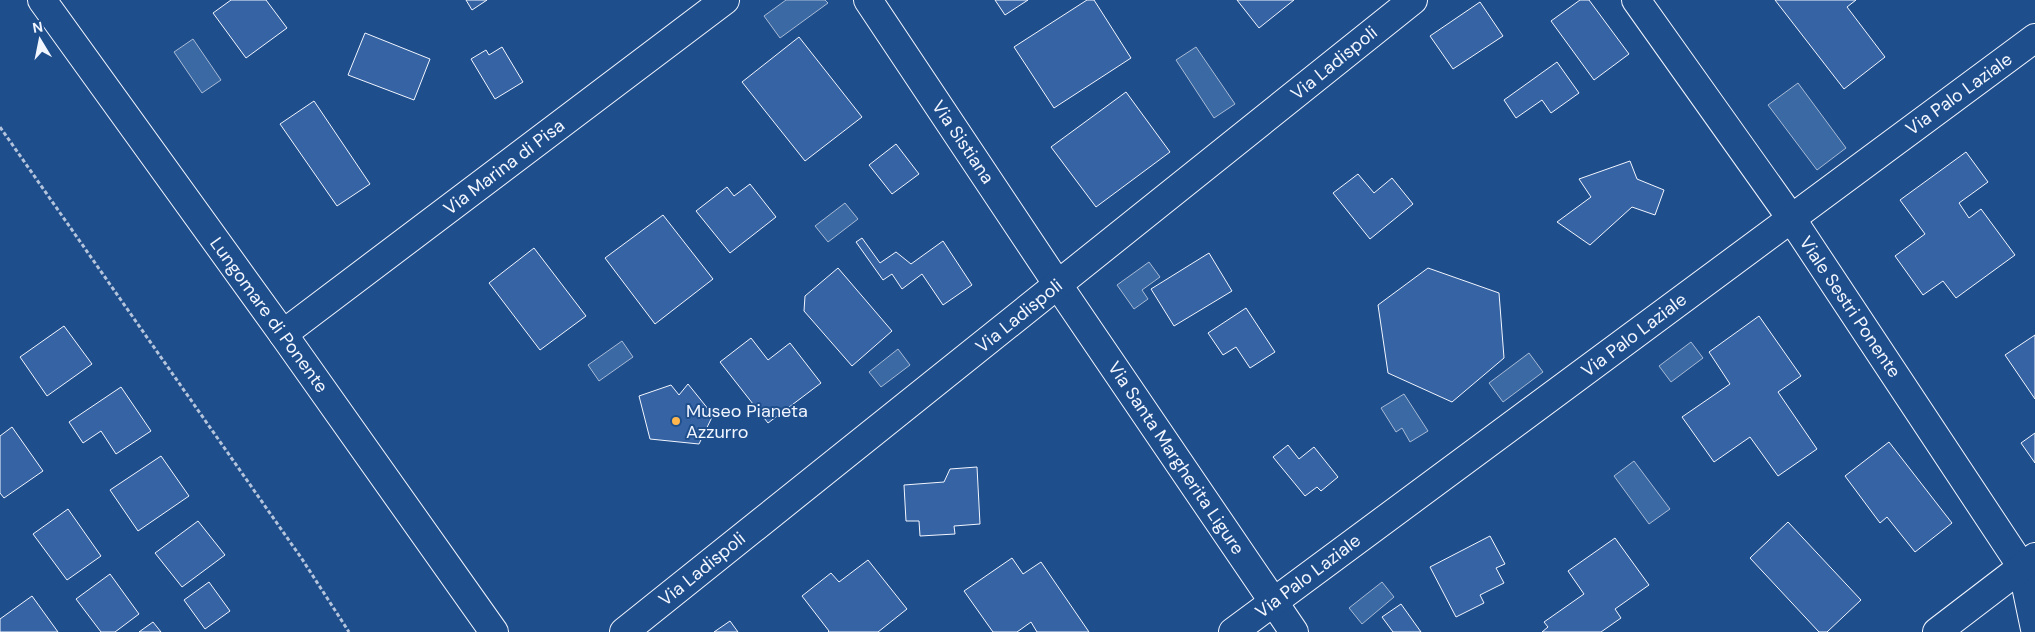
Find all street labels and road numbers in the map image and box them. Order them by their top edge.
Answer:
street label: Via Ladispoli [1286,21,1382,105]
street label: Via Palo Laziale [1901,47,2017,141]
street label: Via Sistiana [926,96,1000,188]
street label: Via Marina di Pisa [439,114,569,220]
street label: Lungomare di Ponente [204,232,334,398]
street label: Viale Sestri Ponente [1794,232,1906,382]
street label: Via Ladispoli [971,274,1067,358]
street label: Via Palo Laziale [1576,287,1692,383]
street label: Via Santa Margherita Ligure [1102,357,1250,559]
street label: Via Ladispoli [654,527,750,611]
street label: Via Palo Laziale [1250,528,1366,624]

